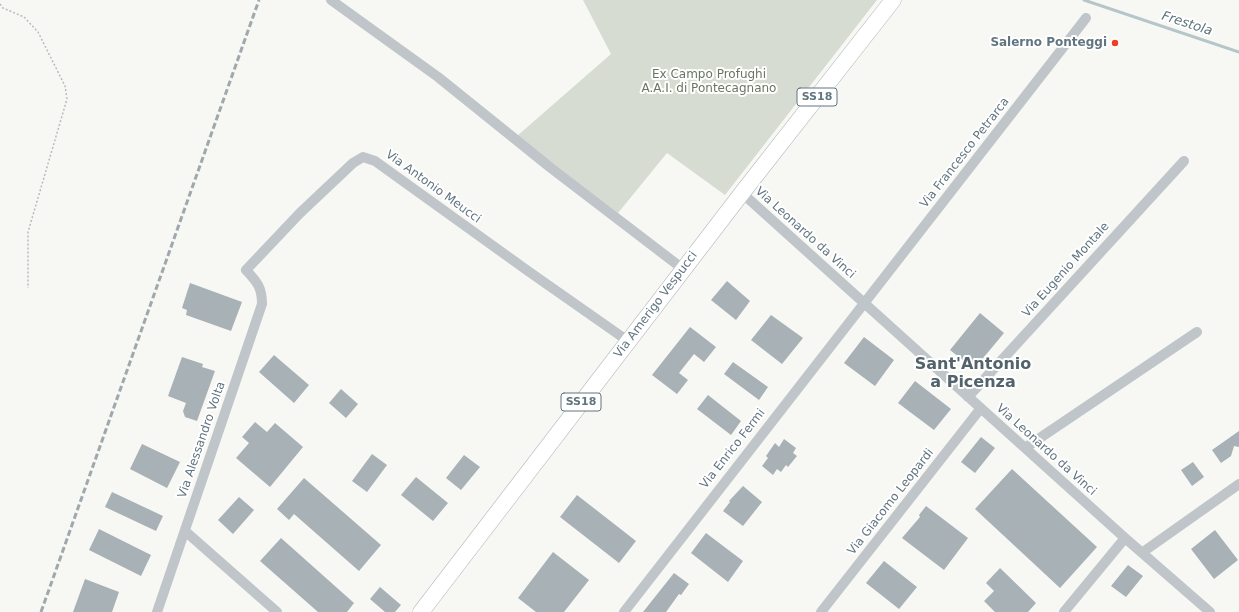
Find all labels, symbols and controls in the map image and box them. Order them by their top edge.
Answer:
water label: Frestola [1160,9,1214,39]
place label: Salerno Ponteggi [990,36,1107,50]
marker: Salerno Ponteggi [1110,38,1120,48]
park label: Ex Campo Profughi A.A.I. di Pontecagnano [642,68,776,96]
road number: SS18 [797,88,837,106]
street label: Via Francesco Petrarca [917,95,1013,211]
street label: Via Antonio Meucci [383,148,483,226]
street label: Via Leonardo da Vinci [752,184,858,282]
street label: Via Eugenio Montale [1020,220,1112,320]
street label: Via Amerigo Vespucci [611,249,701,361]
district label: Sant'Antonio a Picenza [915,355,1031,393]
street label: Via Alessandro Volta [175,380,229,500]
road number: SS18 [561,393,601,411]
street label: Via Leonardo da Vinci [993,401,1099,499]
street label: Via Enrico Fermi [697,406,769,492]
street label: Via Giacomo Leopardi [845,446,937,558]

